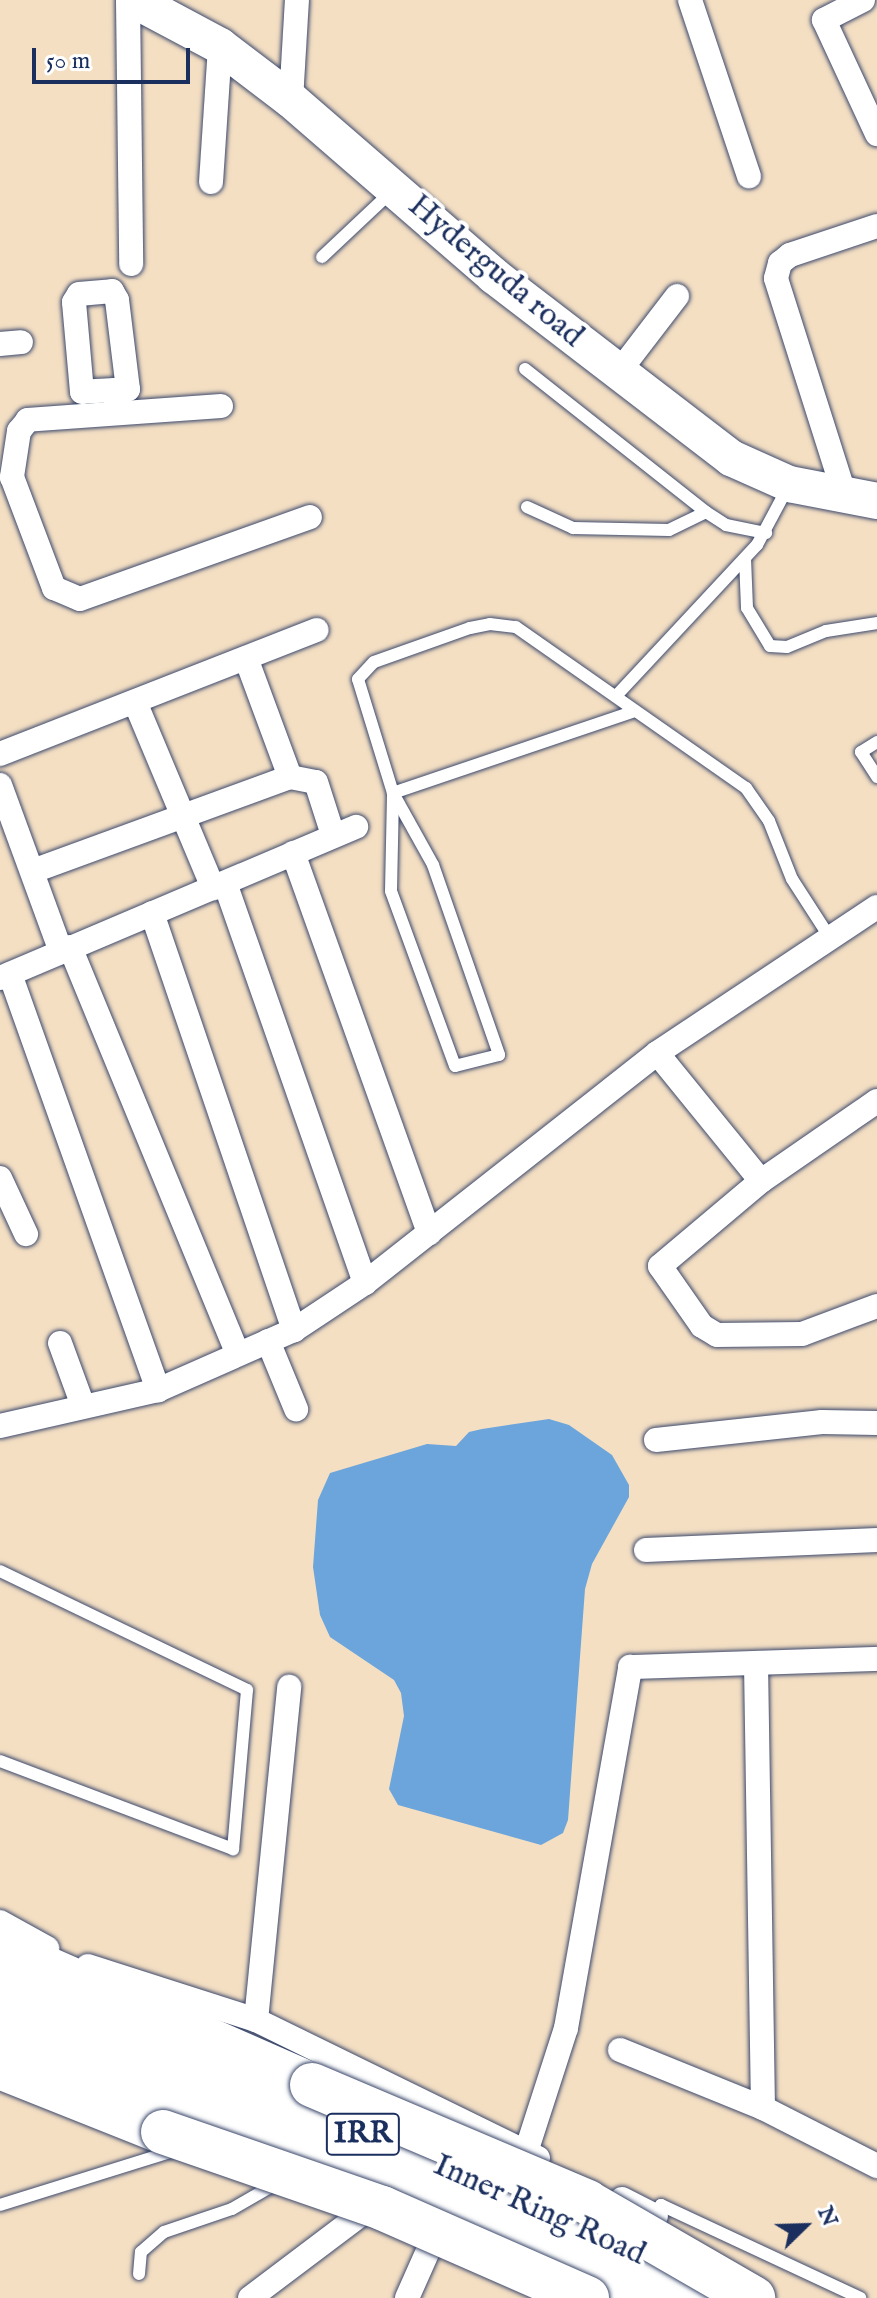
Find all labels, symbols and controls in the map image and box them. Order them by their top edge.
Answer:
scale bar [36,32,194,82]
text: 50 m [46,46,90,77]
street label: Hyderguda road [399,187,591,357]
road number: IRR [325,2108,401,2160]
street label: Inner Ring Road [427,2147,651,2275]
north arrow [765,2186,845,2266]
text: N [810,2202,844,2231]

